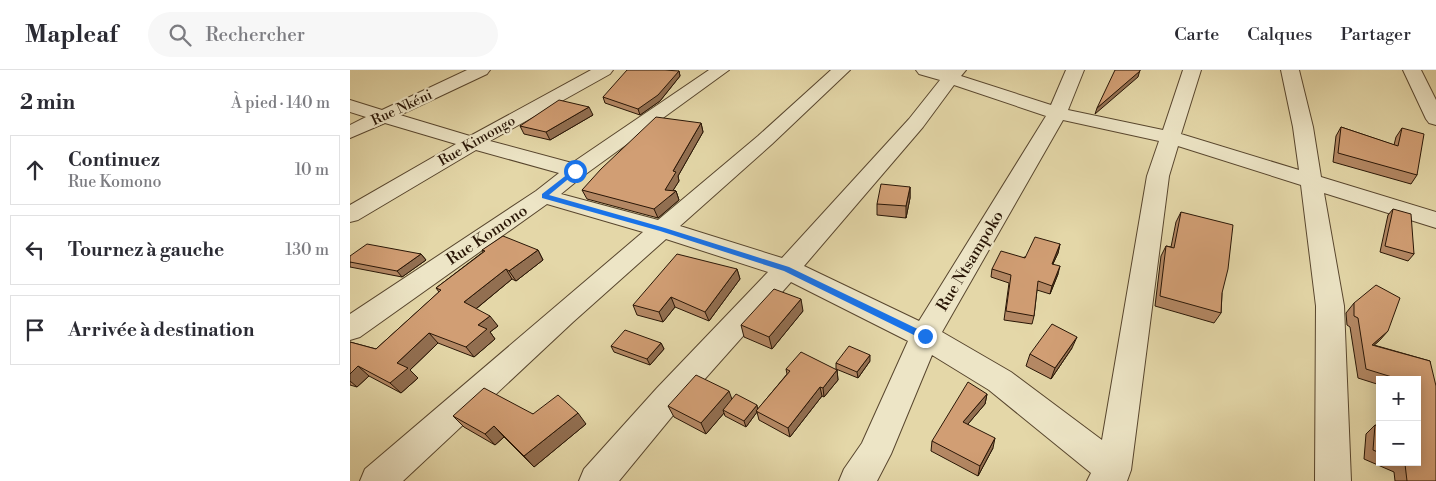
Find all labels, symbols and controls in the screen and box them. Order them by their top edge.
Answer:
search box [148,12,498,57]
text: Mapleaf [25,20,118,50]
icon: search [166,21,194,49]
text: Rechercher [206,23,305,47]
text: Carte [1174,23,1219,46]
text: Calques [1247,23,1312,46]
text: Partager [1340,23,1411,46]
street label: Rue Nkéni [369,86,436,130]
text: 2 min [20,90,75,116]
text: À pied · 140 m [231,93,330,113]
street label: Rue Kimongo [435,112,519,170]
text: Continuez [68,148,160,172]
icon: ahead [21,156,49,184]
text: 10 m [295,160,329,180]
route start [564,160,587,183]
text: Rue Komono [68,172,162,192]
street label: Rue Komono [443,201,531,269]
street label: Rue Ntsampoko [932,207,1008,315]
icon: left [21,236,49,264]
text: Tournez à gauche [68,238,224,262]
text: 130 m [285,240,329,260]
icon: arrive [21,316,49,344]
text: Arrivée à destination [68,318,254,342]
route end [914,325,937,348]
map controls [1376,376,1421,466]
button: + [1376,376,1421,421]
button: − [1376,421,1421,466]

